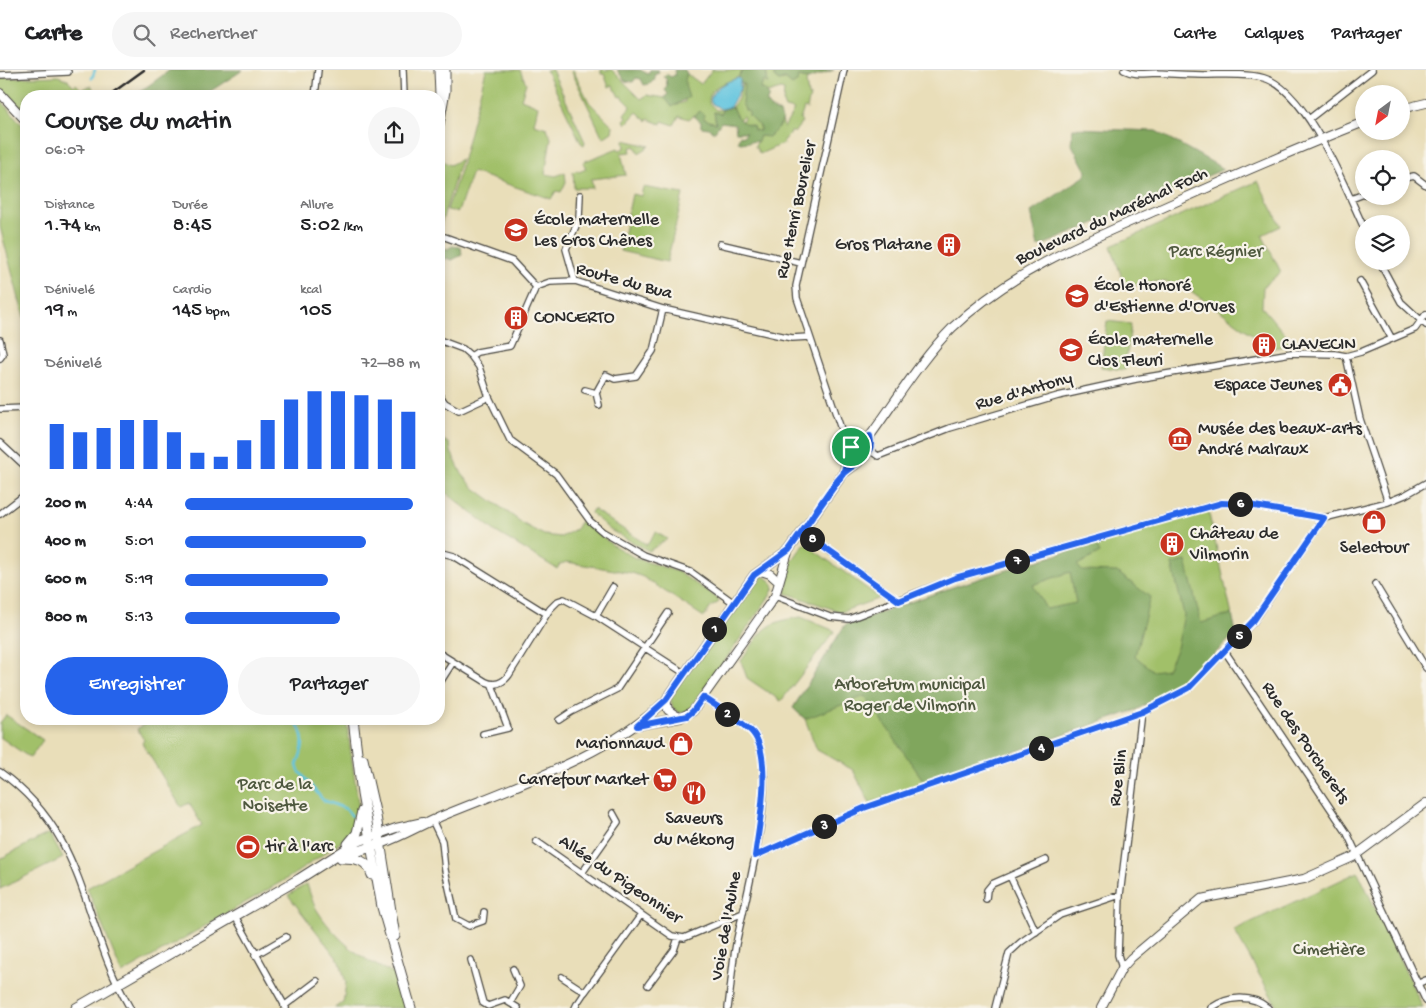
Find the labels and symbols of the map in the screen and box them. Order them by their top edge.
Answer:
north arrow [1355,85,1410,140]
street label: Rue Henri Bourelier [772,138,822,281]
street label: Boulevard du Maréchal Foch [1012,163,1211,271]
place label: École maternelle Les Gros Chênes [534,210,660,252]
school or university icon: École maternelle Les Gros Chênes [503,217,529,243]
building icon: Gros Platane [936,232,962,258]
place label: Gros Platane [835,235,933,256]
park label: Parc Régnier [1168,242,1264,263]
street label: Route du Bua [573,259,676,305]
place label: École Honoré d'Estienne d'Orves [1094,276,1236,318]
school or university icon: École Honoré d'Estienne d'Orves [1064,283,1090,309]
building icon: CONCERTO [503,305,529,331]
place label: CONCERTO [534,308,615,329]
place label: École maternelle Clos Fleuri [1088,330,1214,372]
building icon: CLAVECIN [1251,332,1277,358]
place label: CLAVECIN [1282,335,1356,356]
school or university icon: École maternelle Clos Fleuri [1058,337,1084,363]
street label: Rue d'Antony [973,368,1075,416]
public building icon: Espace Jeunes [1327,372,1353,398]
place label: Espace Jeunes [1214,375,1323,396]
place label: Musée des beaux-arts André Malraux [1198,419,1363,461]
pin [830,426,872,468]
museum icon: Musée des beaux-arts André Malraux [1167,426,1193,452]
pin: 6 [1228,492,1252,516]
shop icon: Selectour [1361,509,1387,535]
place label: Château de Vilmorin [1189,524,1279,566]
pin: 8 [800,526,824,552]
building icon: Château de Vilmorin [1159,531,1185,557]
place label: Selectour [1340,538,1410,559]
pin: 7 [1004,548,1030,574]
pin: 1 [702,616,726,642]
pin: 5 [1226,624,1252,648]
park label: Arboretum municipal Roger de Vilmorin [835,675,985,717]
street label: Rue des Porcherets [1256,678,1354,809]
pin: 2 [714,702,740,726]
shop icon: Marionnaud [668,731,694,757]
place label: Marionnaud [576,734,665,755]
pin: 4 [1028,736,1054,760]
street label: Rue Blin [1105,748,1133,808]
supermarket icon: Carrefour Market [652,767,678,793]
place label: Carrefour Market [519,770,650,791]
park label: Parc de la Noisette [237,775,313,817]
restaurant icon: Saveurs du Mékong [681,780,707,806]
place label: Saveurs du Mékong [653,809,735,851]
pin: 3 [812,814,836,838]
street label: Allée du Pigeonnier [554,831,687,930]
sports icon: tir à l'arc [235,834,261,860]
place label: tir à l'arc [265,837,334,858]
street label: Voie de l'Aulne [707,869,747,983]
park label: Cimetière [1293,940,1366,961]

